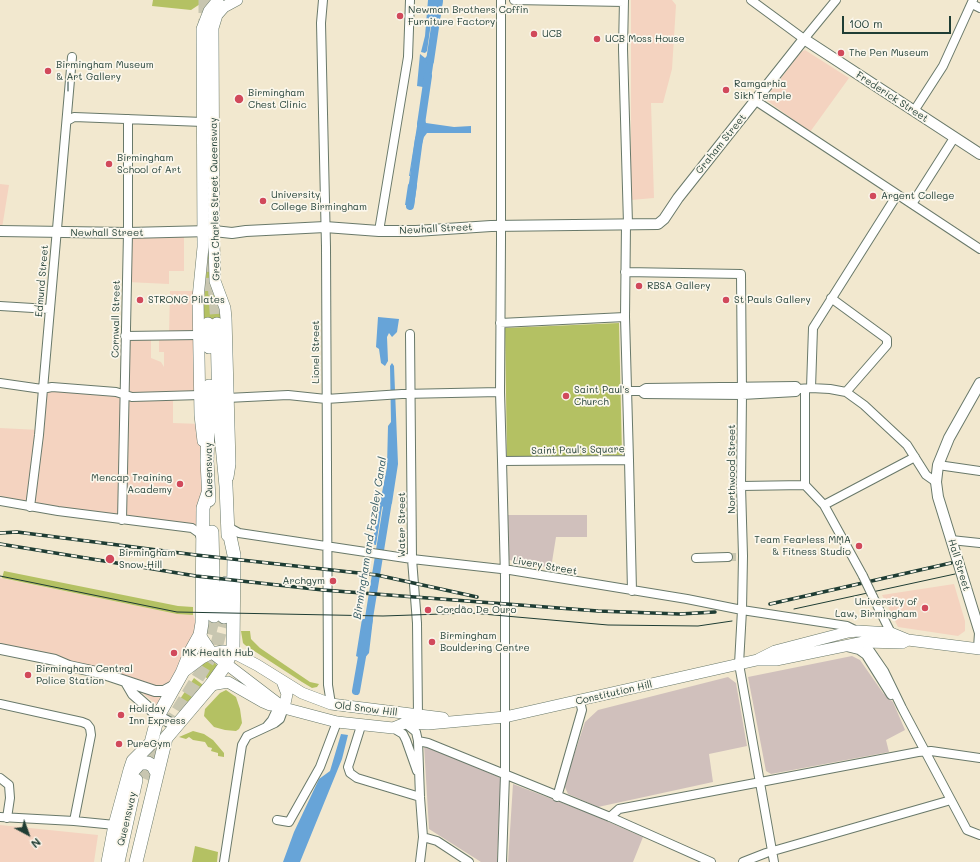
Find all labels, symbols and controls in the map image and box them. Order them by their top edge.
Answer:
place label: Newman Brothers Coffin Furniture Factory [408,4,528,28]
scale bar [844,8,953,34]
marker: Newman Brothers Coffin Furniture Factory [395,11,405,21]
text: 100 m [849,15,883,31]
place label: UCB [542,28,562,40]
marker: UCB [529,29,539,39]
place label: UCB Moss House [605,33,685,45]
marker: UCB Moss House [592,34,602,44]
place label: The Pen Museum [849,47,929,59]
marker: The Pen Museum [836,48,846,58]
place label: Birmingham Museum & Art Gallery [56,59,154,82]
marker: Birmingham Museum & Art Gallery [43,66,53,76]
street label: Frederick Street [854,69,930,125]
place label: Ramgarhia Sikh Temple [734,78,791,102]
marker: Ramgarhia Sikh Temple [721,85,731,95]
place label: Birmingham Chest Clinic [248,87,307,110]
marker: Birmingham Chest Clinic [233,93,245,105]
street label: Graham Street [693,112,749,176]
street label: Great Charles Street Queensway [208,117,222,281]
place label: Birmingham School of Art [117,152,181,176]
marker: Birmingham School of Art [104,159,114,169]
place label: University College Birmingham [271,189,367,212]
place label: Argent College [881,190,954,202]
marker: Argent College [868,191,878,201]
marker: University College Birmingham [258,196,268,206]
street label: Newhall Street [399,221,473,237]
street label: Newhall Street [70,227,144,239]
street label: Edmund Street [33,244,51,318]
street label: Cornwall Street [109,280,123,358]
place label: RBSA Gallery [647,280,710,292]
marker: RBSA Gallery [634,281,644,291]
place label: STRONG Pilates [148,294,225,306]
place label: St Pauls Gallery [734,294,811,306]
marker: STRONG Pilates [135,295,145,305]
marker: St Pauls Gallery [721,295,731,305]
street label: Lionel Street [310,320,322,384]
place label: Saint Paul's Church [574,384,629,408]
marker: Saint Paul's Church [561,391,571,401]
street label: Northwood Street [726,424,738,514]
street label: Queensway [203,442,215,498]
street label: Saint Paul's Square [531,443,625,457]
water label: Birmingham and Fazeley Canal [351,456,389,620]
place label: Mencap Training Academy [91,472,172,496]
marker: Mencap Training Academy [175,479,185,489]
street label: Water Street [396,492,408,558]
place label: Team Fearless MMA & Fitness Studio [754,534,851,558]
street label: Hall Street [945,538,973,592]
marker: Team Fearless MMA & Fitness Studio [854,541,864,551]
place label: Birmingham Snow Hill [119,547,175,570]
marker: Birmingham Snow Hill [104,553,116,565]
street label: Livery Street [512,554,578,578]
place label: Archgym [283,575,325,587]
marker: Archgym [328,576,338,586]
place label: University of Law, Birmingham [835,596,917,620]
marker: University of Law, Birmingham [920,603,930,613]
place label: Cordão De Ouro [436,604,516,616]
marker: Cordão De Ouro [423,605,433,615]
place label: Birmingham Bouldering Centre [440,630,530,654]
marker: Birmingham Bouldering Centre [427,637,437,647]
place label: MK Health Hub [182,647,254,659]
marker: MK Health Hub [169,648,179,658]
place label: Birmingham Central Police Station [36,663,133,686]
marker: Birmingham Central Police Station [23,670,33,680]
street label: Constitution Hill [575,678,653,708]
street label: Old Snow Hill [334,699,398,719]
place label: Holiday Inn Express [129,703,186,726]
marker: Holiday Inn Express [116,710,126,720]
place label: PureGym [127,738,170,750]
marker: PureGym [114,739,124,749]
street label: Queensway [115,791,139,847]
north arrow [8,814,48,854]
text: N [28,835,44,852]

